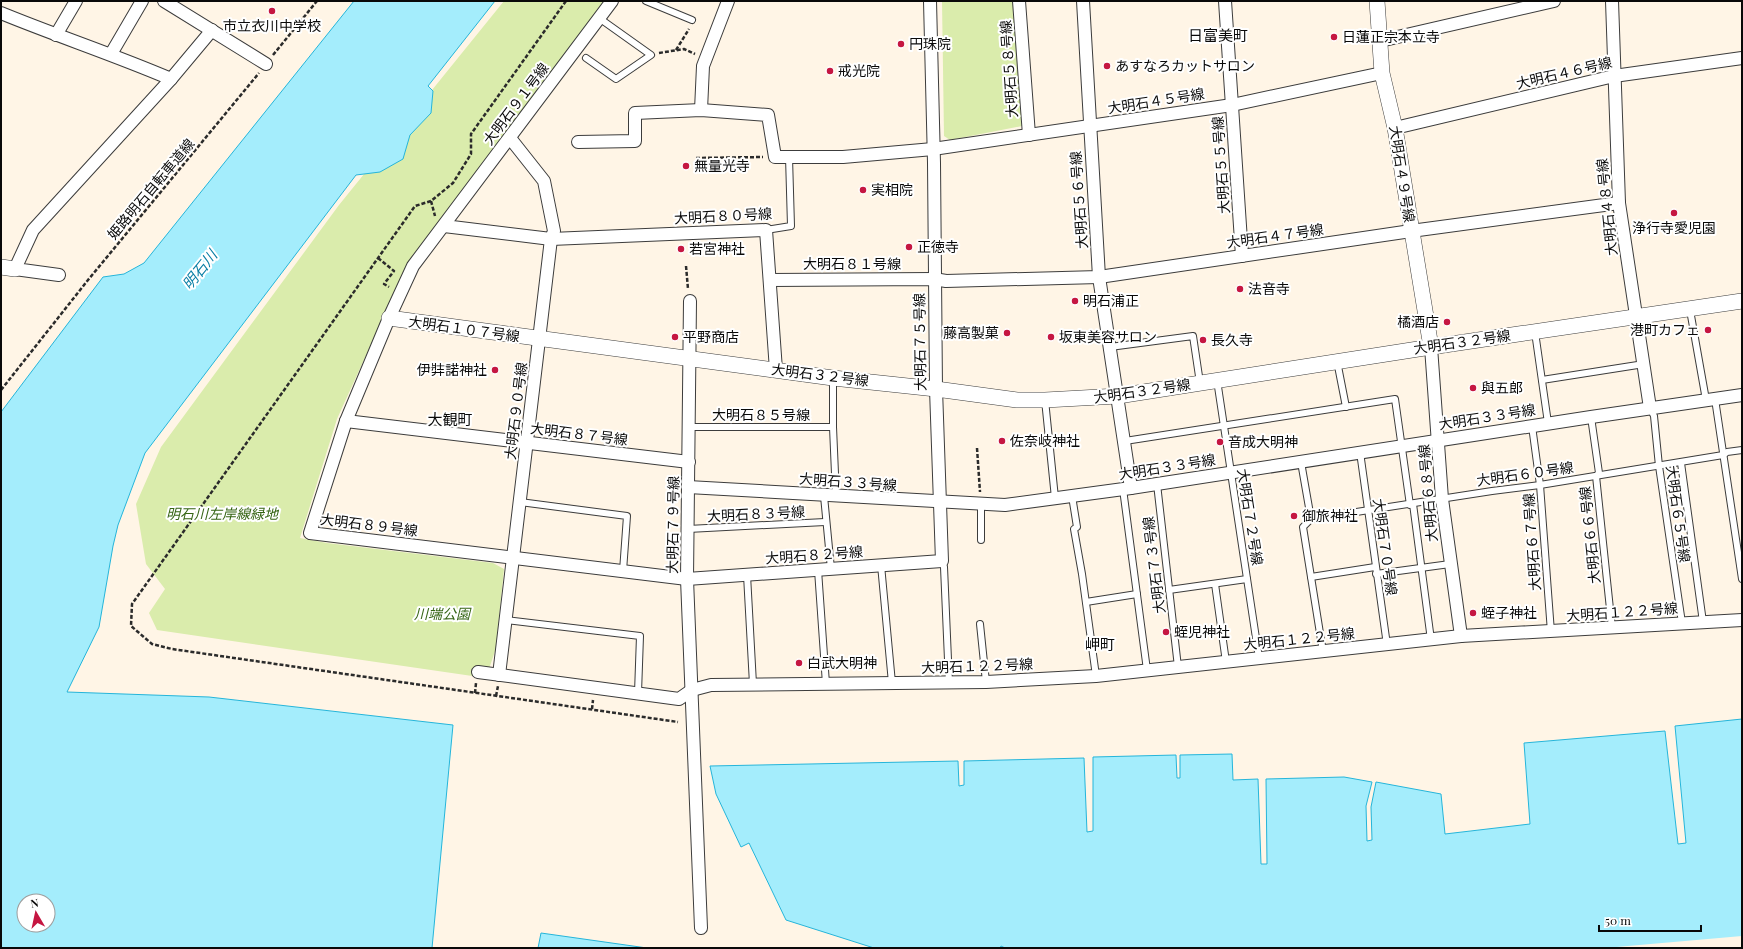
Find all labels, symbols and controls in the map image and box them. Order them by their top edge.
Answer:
marker: 市立衣川中学校 [267,6,277,16]
place label: 市立衣川中学校 [223,16,321,35]
street label: 大明石５８号線 [996,19,1021,119]
district label: 日富美町 [1188,25,1248,45]
place label: 日蓮正宗本立寺 [1342,27,1440,46]
marker: 日蓮正宗本立寺 [1329,32,1339,42]
place label: 円珠院 [909,34,951,53]
marker: 円珠院 [896,39,906,49]
street label: 大明石４６号線 [1514,52,1614,93]
place label: あすなろカットサロン [1115,56,1255,75]
street label: 大明石９１号線 [479,59,553,149]
place label: 戒光院 [838,61,880,80]
marker: あすなろカットサロン [1102,61,1112,71]
marker: 戒光院 [825,66,835,76]
street label: 大明石４５号線 [1106,83,1206,118]
street label: 大明石５５号線 [1208,115,1233,215]
street label: 大明石４９号線 [1385,124,1420,224]
street label: 姫路明石自転車道線 [103,134,198,243]
street label: 大明石５６号線 [1066,150,1091,250]
place label: 無量光寺 [694,156,750,175]
street label: 大明石４８号線 [1592,157,1621,257]
marker: 無量光寺 [681,161,691,171]
place label: 実相院 [871,180,913,199]
marker: 実相院 [858,185,868,195]
street label: 大明石８０号線 [674,203,772,228]
marker: 浄行寺愛児園 [1669,208,1679,218]
place label: 浄行寺愛児園 [1632,218,1716,237]
street label: 大明石４７号線 [1225,219,1325,252]
place label: 正徳寺 [917,237,959,256]
place label: 若宮神社 [689,239,745,258]
marker: 正徳寺 [904,242,914,252]
water label: 明石川 [177,244,222,293]
marker: 若宮神社 [676,244,686,254]
street label: 大明石８１号線 [803,254,901,273]
place label: 法音寺 [1248,279,1290,298]
marker: 法音寺 [1235,284,1245,294]
place label: 明石浦正 [1083,291,1139,310]
street label: 大明石７５号線 [909,293,930,391]
marker: 明石浦正 [1070,296,1080,306]
street label: 大明石１０７号線 [407,311,521,346]
place label: 橘酒店 [1397,312,1439,331]
marker: 橘酒店 [1442,317,1452,327]
place label: 港町カフェ [1630,320,1700,339]
place label: 藤高製菓 [943,323,999,342]
street label: 大明石３２号線 [1412,325,1512,358]
marker: 港町カフェ [1703,325,1713,335]
place label: 平野商店 [683,327,739,346]
place label: 坂東美容サロン [1059,327,1157,346]
marker: 藤高製菓 [1002,328,1012,338]
place label: 長久寺 [1211,330,1253,349]
marker: 平野商店 [670,332,680,342]
marker: 坂東美容サロン [1046,332,1056,342]
marker: 長久寺 [1198,335,1208,345]
street label: 大明石３２号線 [770,359,870,390]
place label: 伊弉諾神社 [417,360,487,379]
street label: 大明石９０号線 [500,361,531,461]
marker: 伊弉諾神社 [490,365,500,375]
street label: 大明石３２号線 [1092,374,1192,407]
place label: 與五郎 [1481,378,1523,397]
marker: 與五郎 [1468,383,1478,393]
street label: 大明石３３号線 [1437,399,1537,434]
street label: 大明石８５号線 [712,405,810,424]
district label: 大観町 [427,409,473,429]
street label: 大明石８７号線 [529,418,629,449]
place label: 佐奈岐神社 [1010,431,1080,450]
place label: 音成大明神 [1228,432,1298,451]
marker: 佐奈岐神社 [997,436,1007,446]
marker: 音成大明神 [1215,437,1225,447]
street label: 大明石６８号線 [1414,443,1441,543]
street label: 大明石３３号線 [1117,449,1217,484]
street label: 大明石６０号線 [1475,457,1575,490]
street label: 大明石６５号線 [1662,464,1695,564]
street label: 大明石７２号線 [1233,467,1268,567]
street label: 大明石３３号線 [798,469,898,494]
street label: 大明石７９号線 [662,476,683,574]
street label: 大明石６６号線 [1575,485,1604,585]
street label: 大明石６７号線 [1519,492,1544,592]
street label: 大明石７０号線 [1369,497,1402,597]
street label: 大明石８３号線 [707,501,805,526]
park label: 明石川左岸線緑地 [166,504,280,523]
place label: 御旅神社 [1302,506,1358,525]
street label: 大明石８９号線 [319,509,419,540]
marker: 御旅神社 [1289,511,1299,521]
street label: 大明石７３号線 [1138,515,1169,615]
street label: 大明石８２号線 [764,542,864,567]
street label: 大明石１２２号線 [1565,598,1678,625]
place label: 蛭子神社 [1481,603,1537,622]
park label: 川端公園 [414,604,472,623]
marker: 蛭子神社 [1468,608,1478,618]
place label: 蛭児神社 [1174,622,1230,641]
street label: 大明石１２２号線 [1242,623,1356,654]
marker: 蛭児神社 [1161,627,1171,637]
district label: 岬町 [1085,634,1115,654]
place label: 白武大明神 [807,653,877,672]
street label: 大明石１２２号線 [921,654,1033,677]
marker: 白武大明神 [794,658,804,668]
north arrow [16,893,56,933]
text: N [29,895,40,911]
scale bar [1599,907,1701,933]
text: 50 m [1605,912,1631,928]

